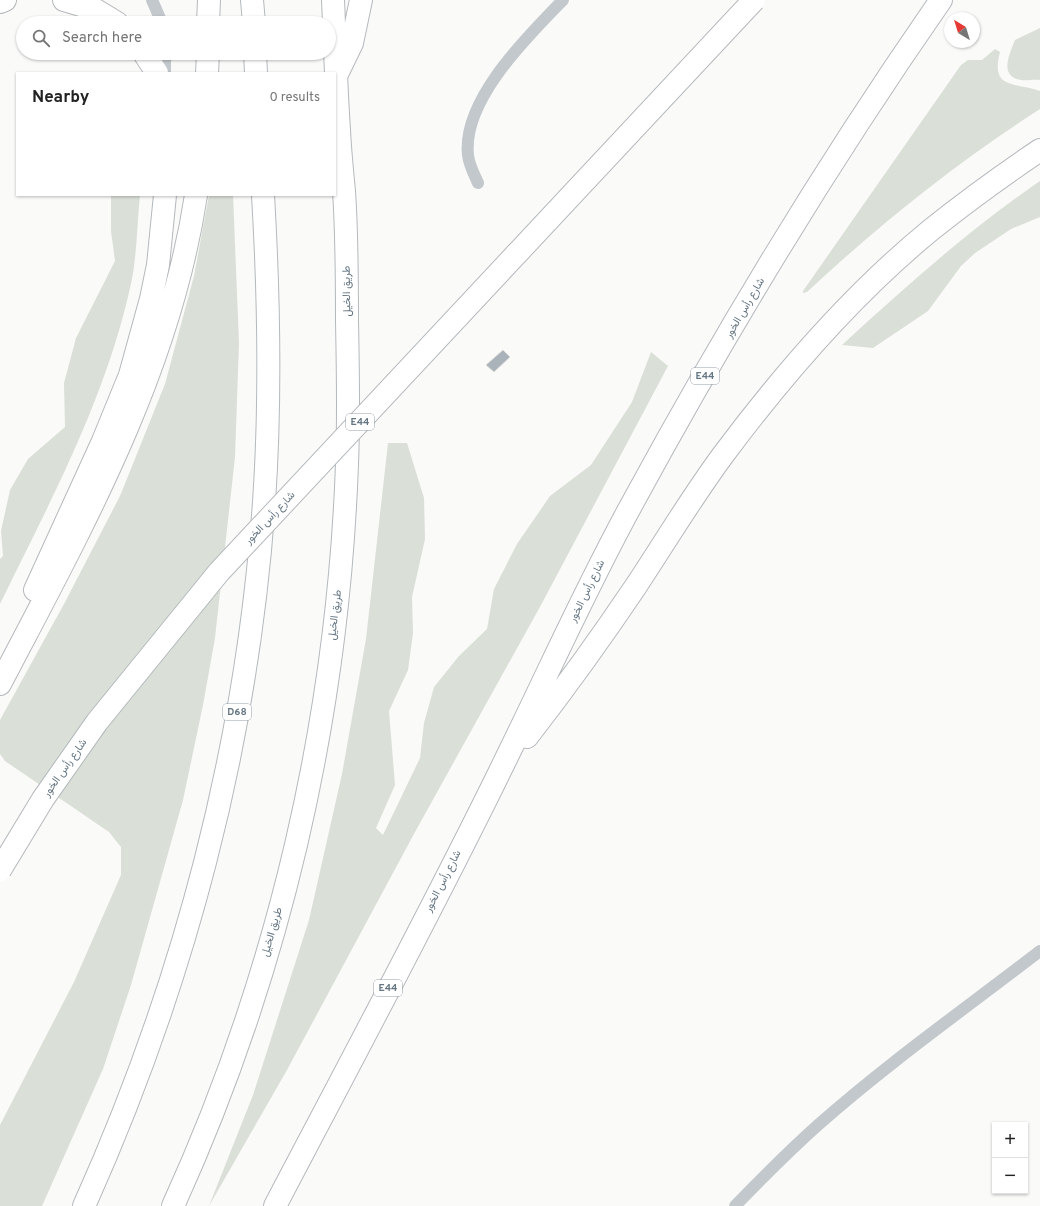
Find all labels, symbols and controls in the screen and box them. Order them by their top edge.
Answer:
north arrow [944,12,980,48]
search box [16,16,336,60]
icon: search [30,27,52,49]
text: Search here [62,29,142,48]
text: Nearby [32,87,89,109]
text: 0 results [269,90,320,106]
street label: طريق الخيل [340,265,354,317]
street label: شارع رأس الخور [722,275,768,342]
road number: E44 [691,368,719,384]
road number: E44 [346,414,374,430]
street label: شارع رأس الخور [241,488,298,548]
street label: شارع رأس الخور [565,557,608,625]
street label: طريق الخيل [325,589,345,641]
road number: D68 [223,704,251,720]
street label: شارع رأس الخور [39,736,90,801]
street label: شارع رأس الخور [421,847,465,915]
street label: طريق الخيل [258,906,286,958]
road number: E44 [374,980,402,996]
map controls [992,1122,1028,1194]
button: + [992,1122,1028,1158]
button: − [992,1158,1028,1194]

